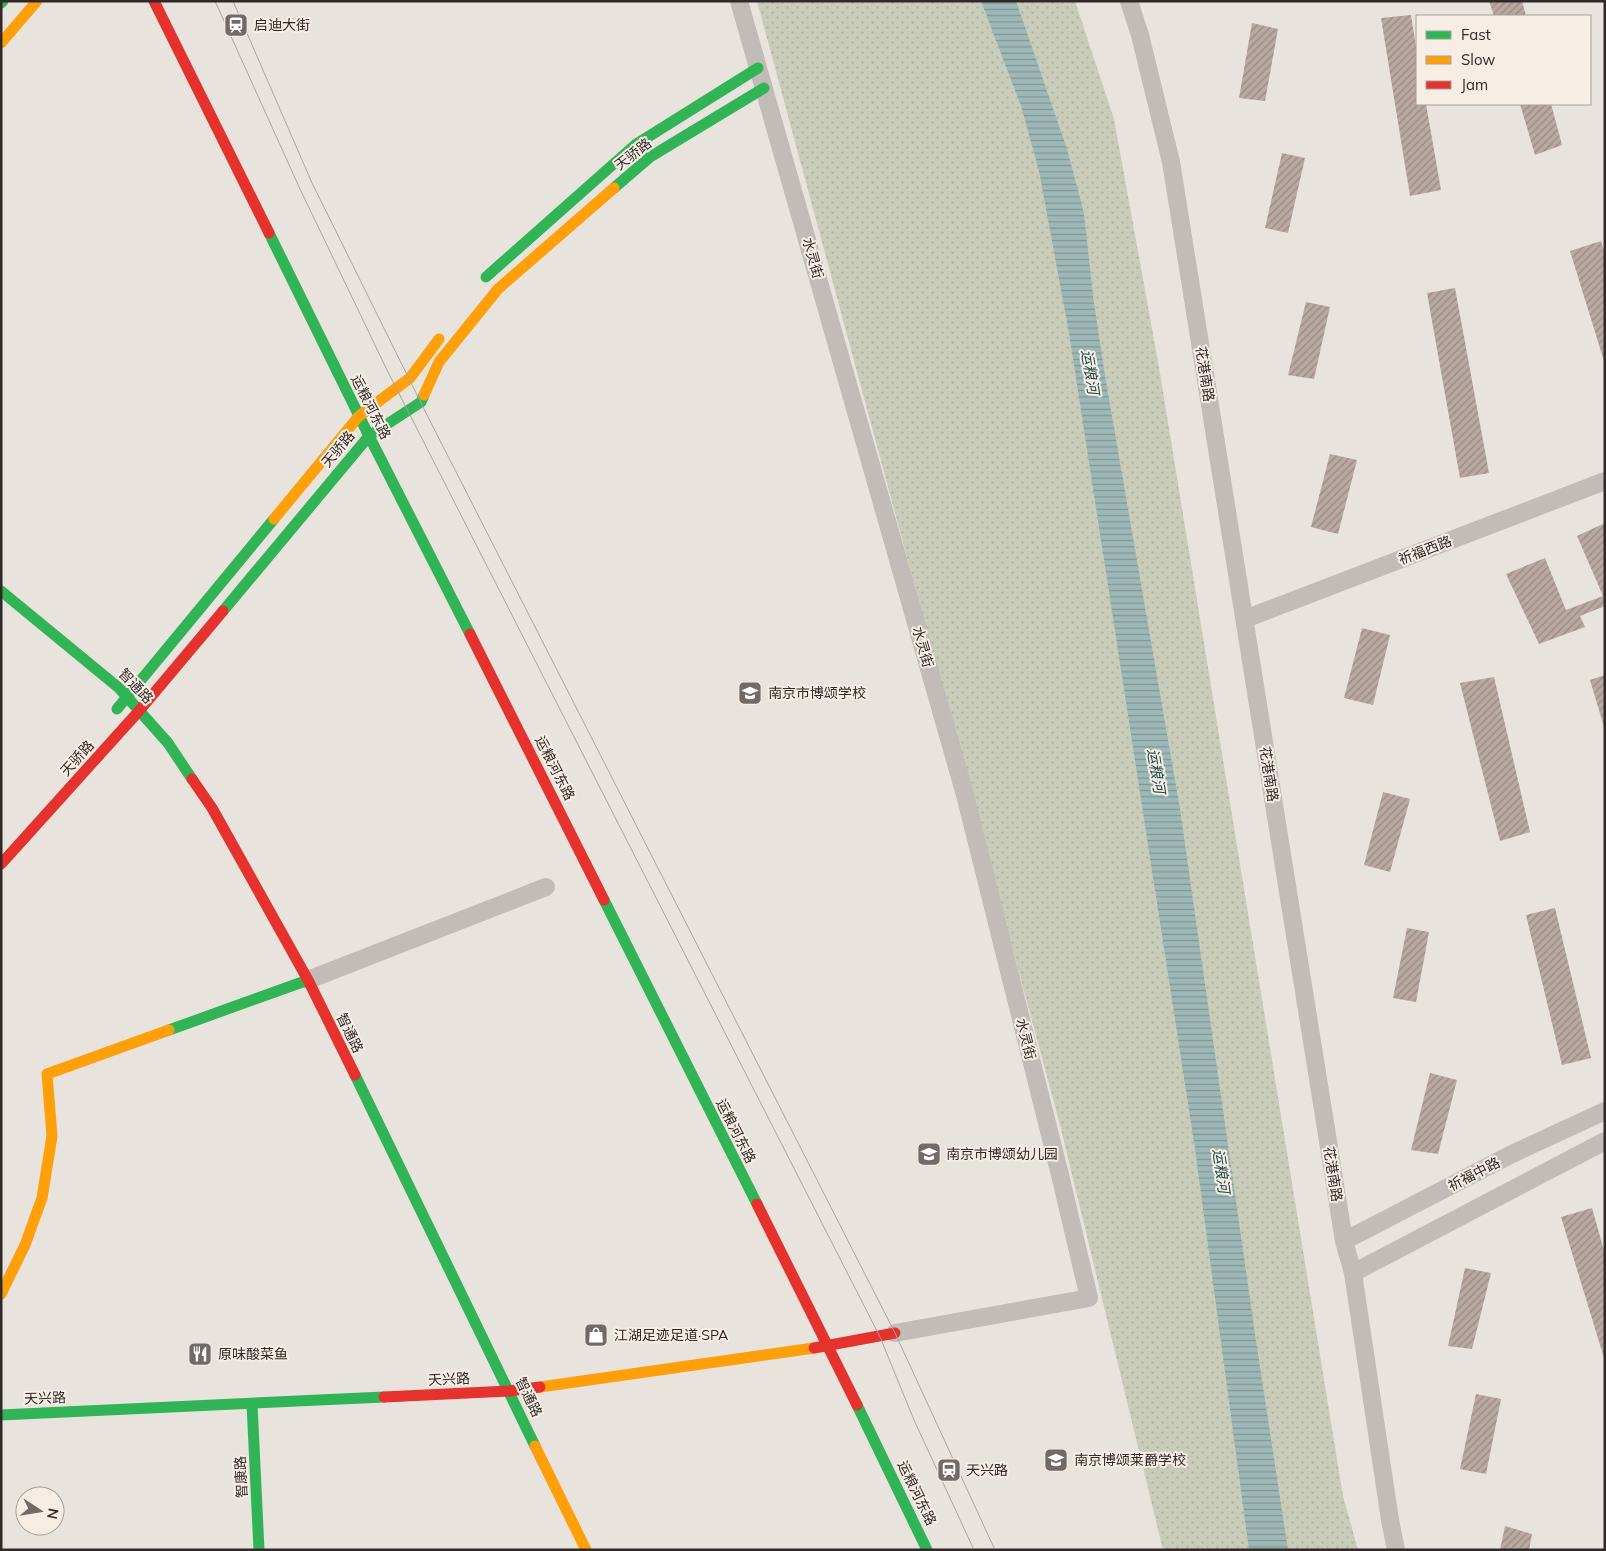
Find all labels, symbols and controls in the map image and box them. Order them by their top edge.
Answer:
station icon: 启迪大街 [223,12,249,38]
legend [1416,15,1591,105]
place label: 启迪大街 [254,16,310,34]
text: Fast [1461,25,1491,44]
text: Slow [1461,50,1495,69]
text: Jam [1461,75,1488,94]
street label: 天骄路 [611,134,655,174]
street label: 水灵街 [799,235,827,281]
street label: 花港南路 [1192,345,1218,403]
water label: 运粮河 [1078,348,1104,399]
street label: 运粮河东路 [347,372,395,442]
street label: 天骄路 [318,427,358,471]
street label: 祈福西路 [1396,532,1454,568]
street label: 水灵街 [909,624,937,670]
street label: 智通路 [115,665,157,707]
school or university icon: 南京市博颂学校 [737,680,763,706]
place label: 南京市博颂学校 [768,684,866,702]
street label: 运粮河东路 [531,733,579,803]
street label: 天骄路 [56,736,98,780]
street label: 花港南路 [1256,745,1282,803]
water label: 运粮河 [1144,747,1170,798]
street label: 智通路 [333,1010,367,1056]
street label: 水灵街 [1012,1016,1040,1062]
street label: 运粮河东路 [712,1096,760,1166]
school or university icon: 南京市博颂幼儿园 [916,1141,942,1167]
place label: 南京市博颂幼儿园 [946,1145,1058,1163]
street label: 花港南路 [1320,1145,1346,1203]
water label: 运粮河 [1209,1147,1234,1197]
street label: 祈福中路 [1445,1153,1503,1195]
shop icon: 江湖足迹足道·SPA [583,1322,609,1348]
place label: 江湖足迹足道·SPA [614,1326,729,1344]
restaurant icon: 原味酸菜鱼 [187,1341,213,1367]
place label: 原味酸菜鱼 [218,1345,288,1363]
street label: 天兴路 [428,1369,470,1389]
street label: 智通路 [512,1374,546,1420]
street label: 天兴路 [24,1388,66,1408]
school or university icon: 南京博颂莱爵学校 [1043,1447,1069,1473]
place label: 南京博颂莱爵学校 [1074,1451,1186,1469]
street label: 智康路 [231,1456,251,1498]
station icon: 天兴路 [936,1457,962,1483]
street label: 运粮河东路 [894,1458,940,1528]
place label: 天兴路 [966,1461,1008,1479]
north arrow [15,1486,65,1536]
text: N [43,1507,63,1521]

